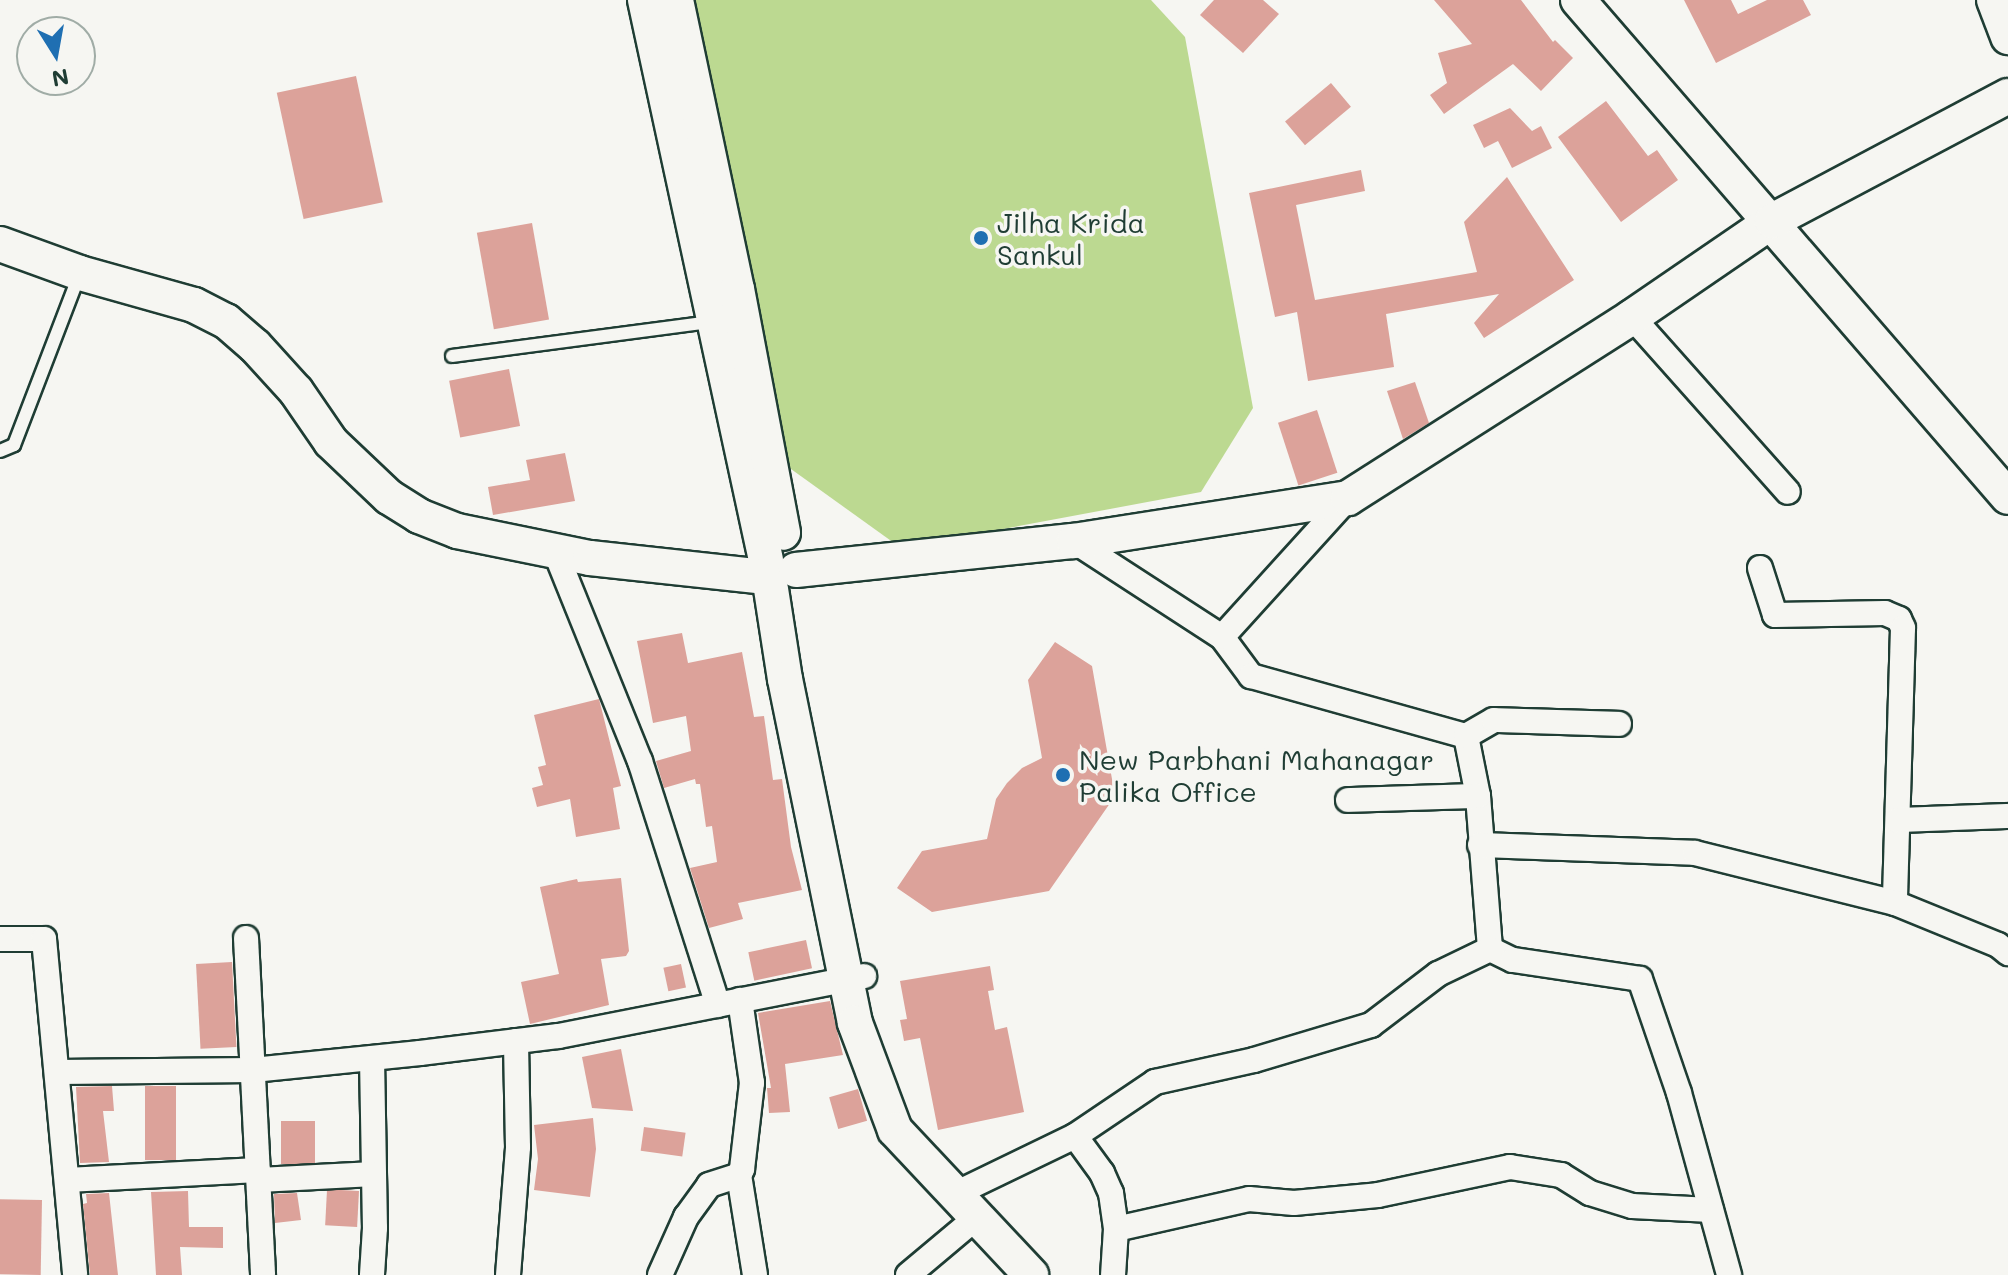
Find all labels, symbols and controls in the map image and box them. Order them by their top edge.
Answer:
north arrow [16,16,96,96]
text: N [49,62,71,94]
place label: Jilha Krida Sankul [997,205,1145,271]
marker: Jilha Krida Sankul [972,229,990,247]
place label: New Parbhani Mahanagar Palika Office [1079,742,1434,808]
marker: New Parbhani Mahanagar Palika Office [1054,766,1072,784]

